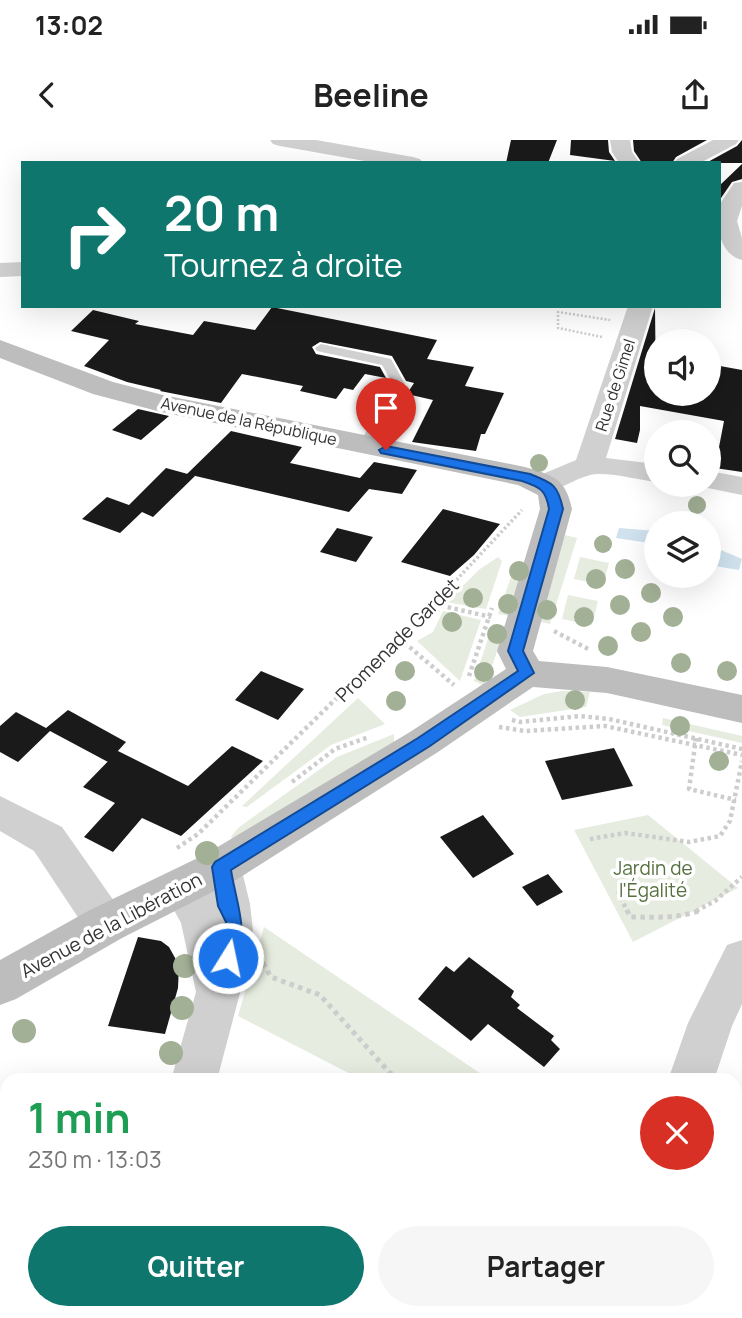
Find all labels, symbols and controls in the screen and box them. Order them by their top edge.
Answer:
text: 13:02 [35,7,103,43]
text: Beeline [313,73,429,117]
icon: back [28,76,66,114]
icon: share [676,76,714,114]
text: 20 m [164,179,279,246]
icon: right [49,189,140,280]
text: Tournez à droite [164,243,403,287]
map controls [644,329,721,588]
button: sound [644,329,721,406]
street label: Rue de Gimel [590,336,640,434]
pin [356,378,416,450]
icon: arrive [367,389,405,427]
street label: Avenue de la République [159,392,339,450]
button: search [644,420,721,497]
button: layers [644,511,721,588]
street label: Promenade Gardet [330,573,464,707]
park label: Jardin de l'Égalité [613,855,693,903]
street label: Avenue de la Libération [16,866,206,984]
position arrow [191,921,265,995]
text: 1 min [28,1088,131,1146]
button: close [640,1096,714,1170]
text: 230 m · 13:03 [28,1143,162,1175]
button: Quitter [28,1226,364,1306]
button: Partager [378,1226,714,1306]

